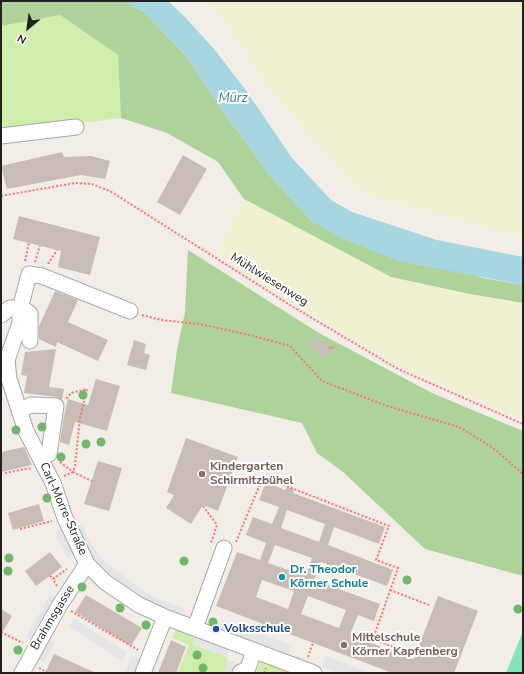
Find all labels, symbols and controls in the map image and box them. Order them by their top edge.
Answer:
north arrow [8,8,48,48]
text: N [15,30,29,47]
water label: Mürz [218,91,248,107]
street label: Mühlwiesenweg [228,250,310,310]
street label: Carl-Morre-Straße [36,460,90,558]
place label: Kindergarten Schirmitzbühel [210,460,293,488]
marker: Kindergarten Schirmitzbühel [197,469,207,479]
place label: Dr. Theodor Körner Schule [290,563,368,591]
marker: Dr. Theodor Körner Schule [277,572,287,582]
street label: Brahmsgasse [28,583,78,653]
place label: Volksschule [224,622,290,636]
marker: Volksschule [211,624,221,634]
place label: Mittelschule Körner Kapfenberg [352,631,458,659]
marker: Mittelschule Körner Kapfenberg [339,640,349,650]

